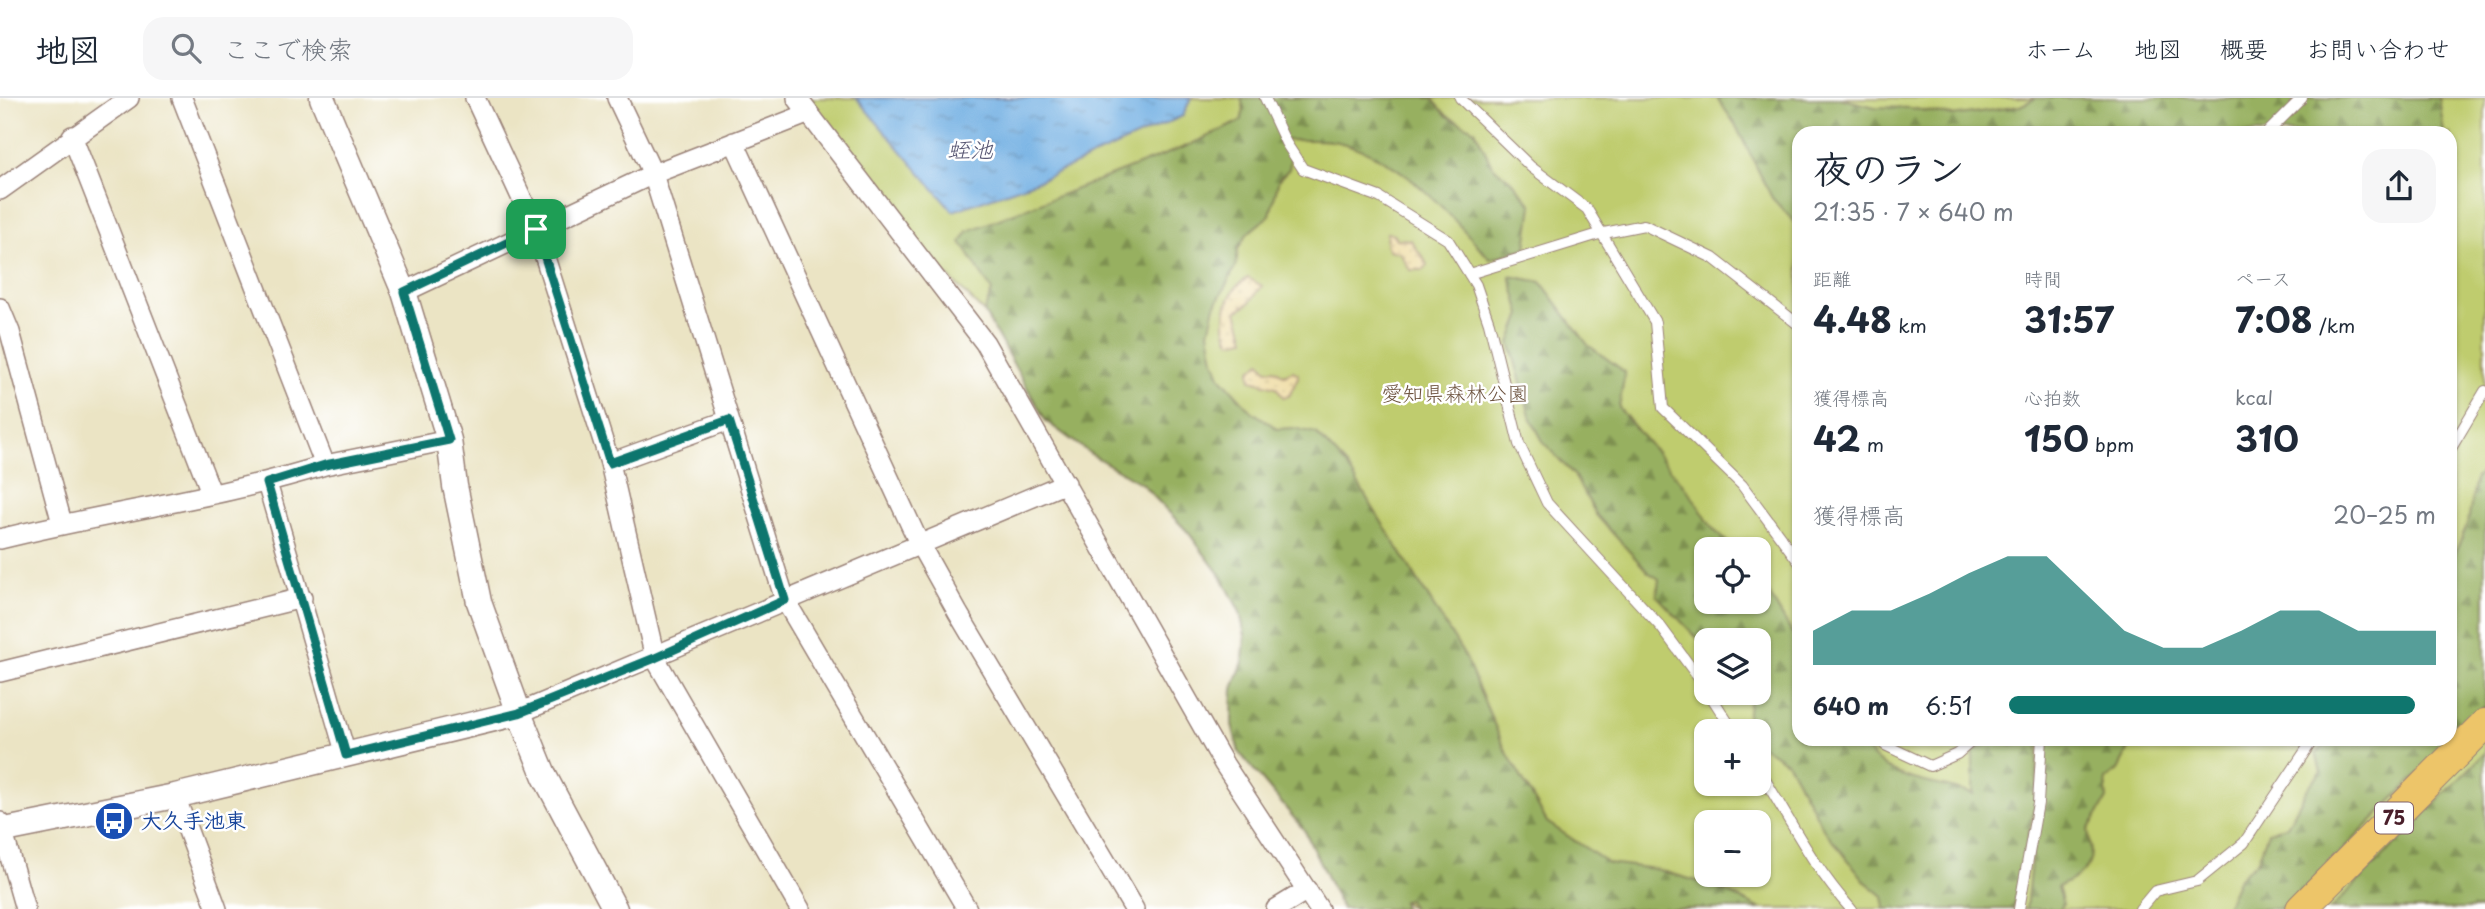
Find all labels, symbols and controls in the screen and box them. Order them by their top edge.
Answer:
search box [143,17,633,80]
text: 地図 [35,23,101,73]
icon: search [167,29,205,67]
text: ここで検索 [223,29,353,68]
text: ホーム [2025,30,2096,66]
text: 地図 [2134,30,2182,66]
text: 概要 [2220,30,2268,66]
text: お問い合わせ [2306,30,2450,66]
water label: 蛭池 [947,131,994,166]
text: 夜のラン [1813,139,1965,196]
button: share [2362,149,2436,223]
text: 21:35 · 7 × 640 m [1813,194,2014,229]
pin [506,199,566,259]
icon: arrive [517,210,555,248]
text: 距離 [1813,264,1851,292]
text: 時間 [2024,264,2062,292]
text: ペース [2235,264,2291,292]
text: 4.48 [1813,292,1892,345]
text: 31:57 [2024,292,2114,345]
text: 7:08 [2235,292,2313,345]
text: km [1892,311,1927,339]
text: /km [2313,311,2355,339]
park label: 愛知県森林公園 [1382,376,1529,408]
text: 獲得標高 [1813,383,1889,411]
text: 心拍数 [2024,383,2081,411]
text: kcal [2235,383,2273,411]
text: 42 [1813,411,1861,464]
text: 150 [2024,411,2089,464]
text: 310 [2235,411,2299,464]
text: m [1861,430,1884,458]
text: bpm [2089,430,2134,458]
text: 獲得標高 [1813,497,1905,532]
text: 20–25 m [2333,497,2436,532]
map controls [1694,537,1771,887]
button: locate [1694,537,1771,614]
button: layers [1694,628,1771,705]
text: 640 m [1813,688,1889,723]
text: 6:51 [1925,688,1972,723]
button: + [1694,719,1771,796]
bus stop icon: 大久手池東 [93,800,135,842]
place label: 大久手池東 [141,803,246,835]
road number: 75 [2375,803,2413,834]
button: − [1694,810,1771,887]

